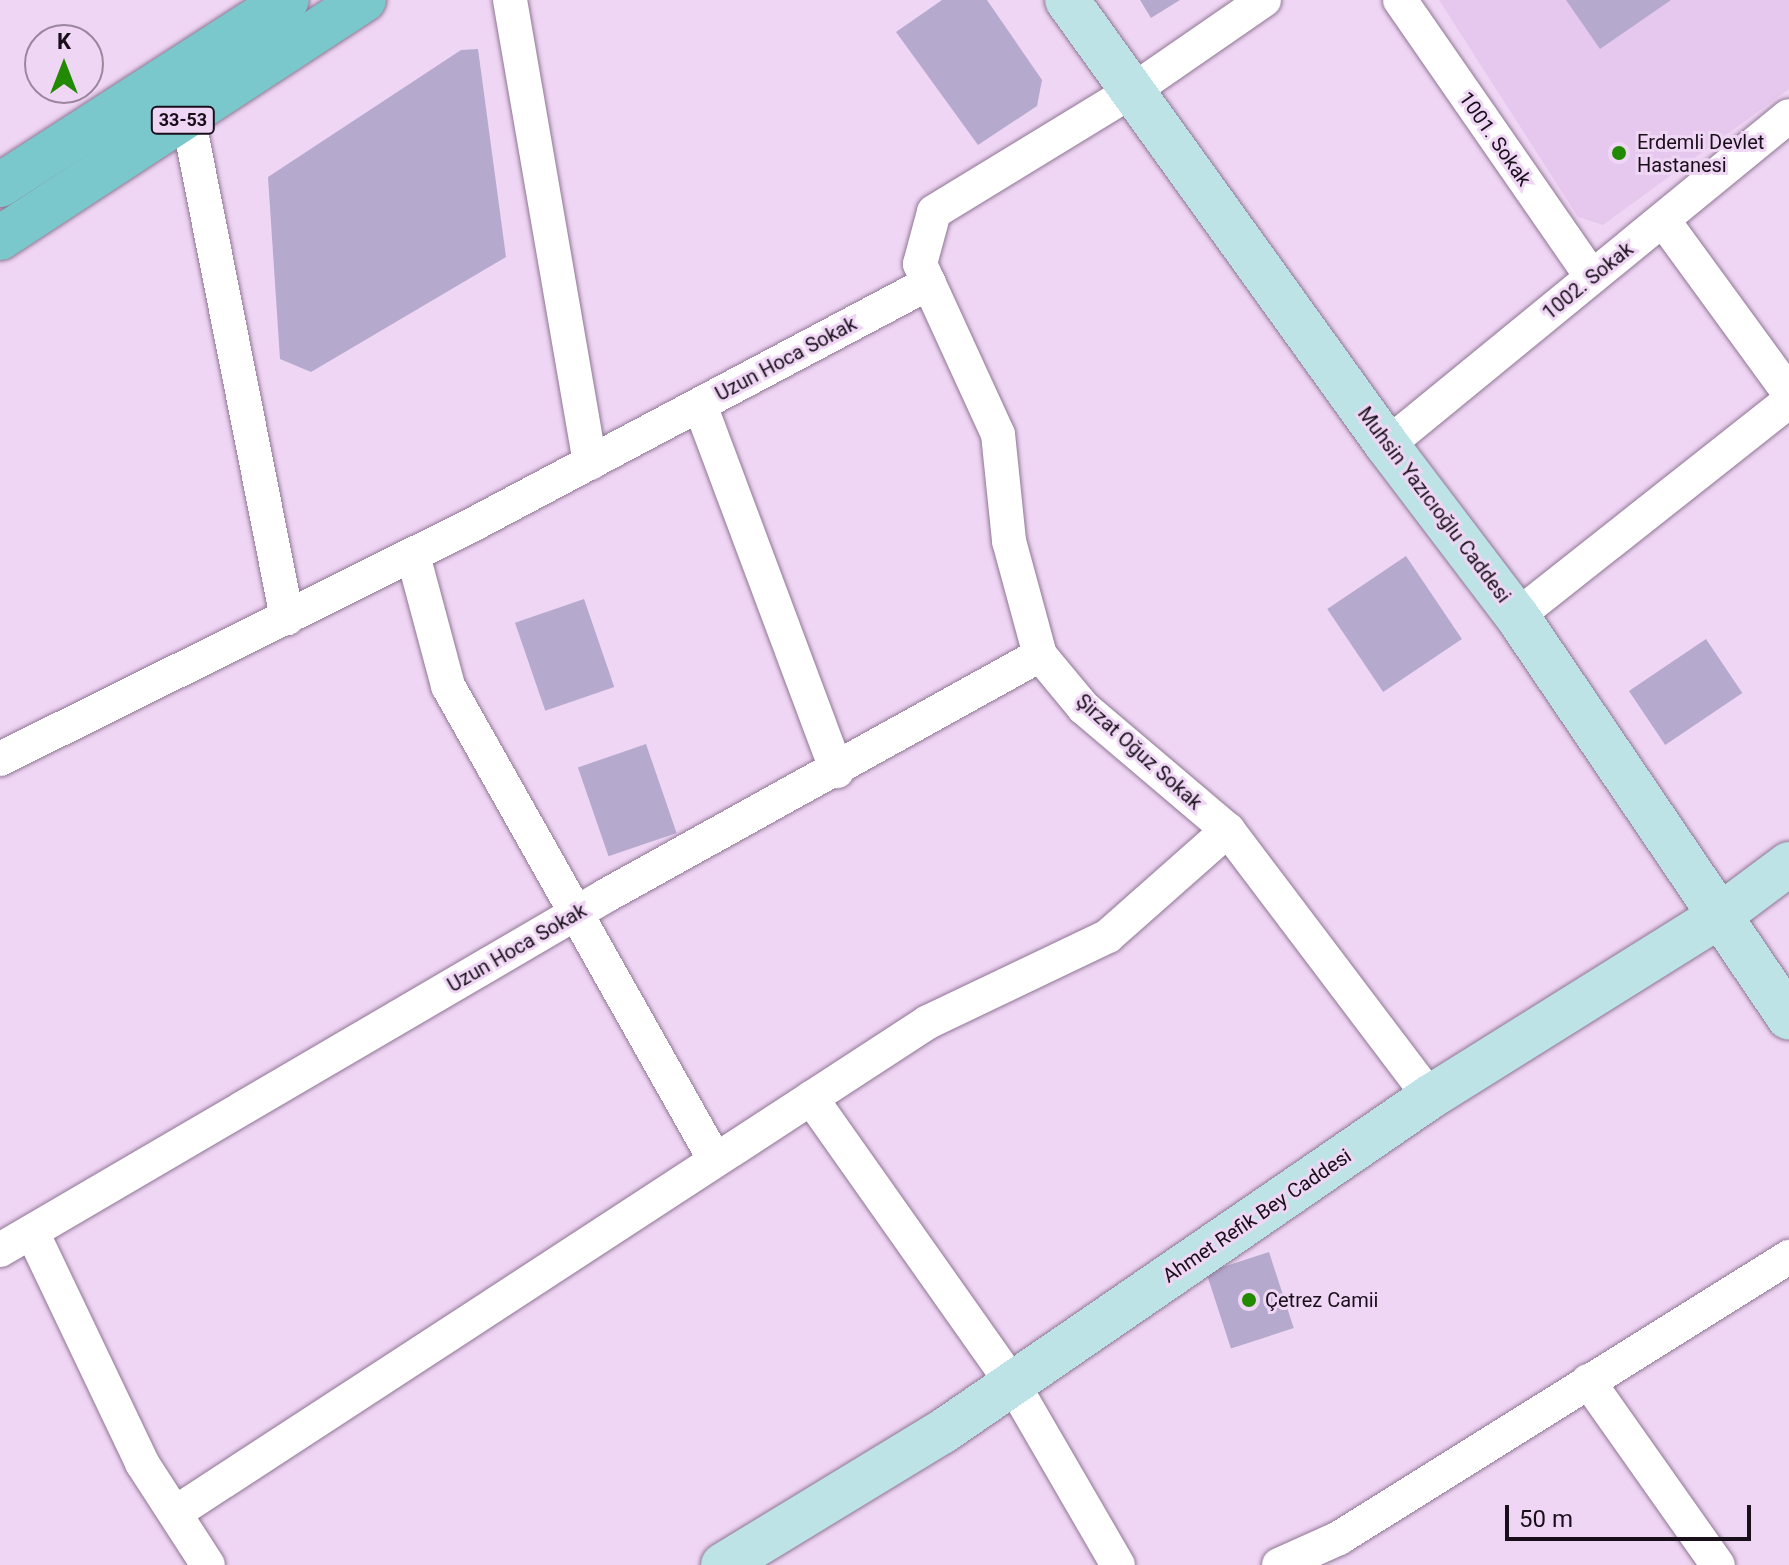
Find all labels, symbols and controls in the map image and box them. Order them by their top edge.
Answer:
north arrow [24,24,104,104]
text: K [57,29,71,54]
street label: 1001. Sokak [1454,87,1536,191]
road number: 33-53 [149,106,217,134]
place label: Erdemli Devlet Hastanesi [1637,130,1764,177]
marker: Erdemli Devlet Hastanesi [1608,142,1630,164]
street label: 1002. Sokak [1538,237,1638,325]
street label: Uzun Hoca Sokak [711,312,861,406]
street label: Muhsin Yazıcıoğlu Caddesi [1353,402,1515,608]
street label: Şirzat Oğuz Sokak [1071,689,1207,815]
street label: Uzun Hoca Sokak [443,899,591,997]
street label: Ahmet Refik Bey Caddesi [1158,1144,1356,1288]
place label: Çetrez Camii [1265,1288,1378,1312]
marker: Çetrez Camii [1240,1291,1258,1309]
scale bar [1509,1489,1755,1539]
text: 50 m [1519,1505,1573,1533]

